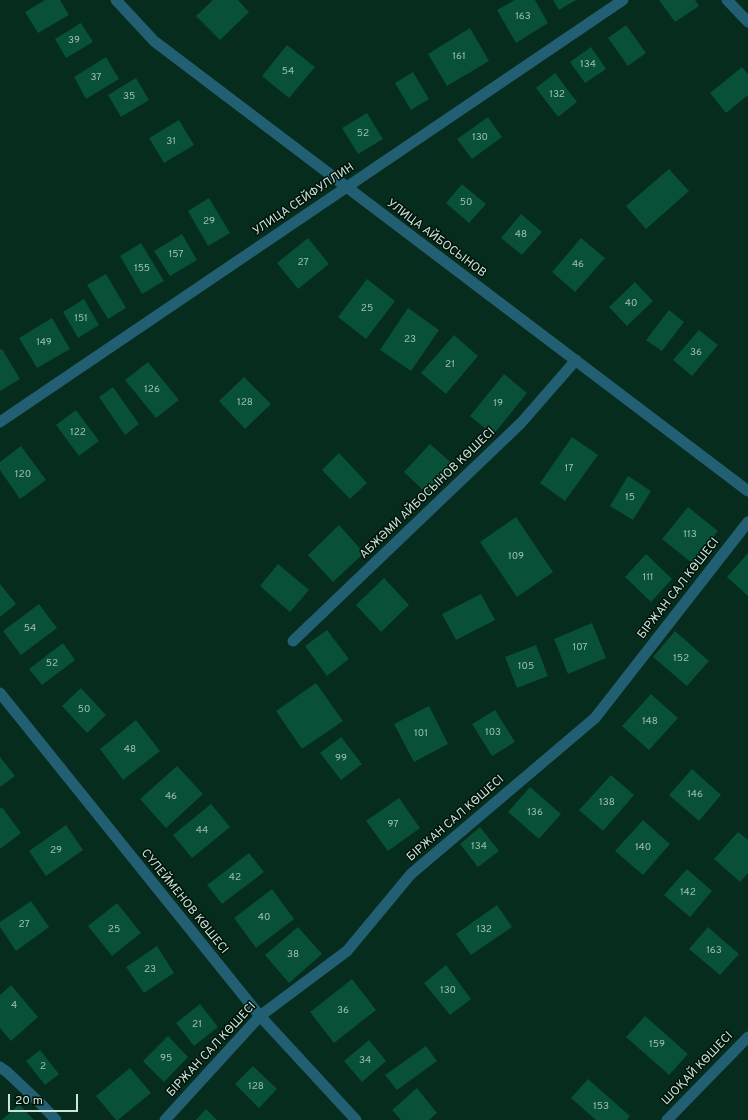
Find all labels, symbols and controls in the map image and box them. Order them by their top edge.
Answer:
house number: 163 [515,11,531,23]
house number: 39 [68,35,80,47]
house number: 161 [452,51,466,63]
house number: 134 [580,59,596,71]
house number: 54 [282,66,294,78]
house number: 37 [90,72,102,84]
house number: 132 [549,89,565,101]
house number: 35 [123,91,135,103]
house number: 52 [357,128,369,140]
house number: 130 [472,132,488,144]
house number: 31 [166,136,176,148]
street label: УЛИЦА СЕЙФУЛЛИН [251,161,357,239]
street label: УЛИЦА АЙБОСЫНОВ [383,197,489,281]
house number: 50 [460,197,472,209]
house number: 29 [203,216,215,228]
house number: 48 [515,229,527,241]
house number: 157 [168,249,184,261]
house number: 27 [297,257,309,269]
house number: 46 [572,259,584,271]
house number: 155 [134,263,150,275]
house number: 40 [625,298,637,310]
house number: 25 [361,303,373,315]
house number: 151 [74,313,88,325]
house number: 23 [404,334,416,346]
house number: 149 [36,337,52,349]
house number: 36 [690,347,702,359]
house number: 21 [445,359,455,371]
house number: 126 [144,384,160,396]
house number: 128 [237,397,253,409]
house number: 19 [493,398,503,410]
street label: АБЖӘМИ АЙБОСЫНОВ КӨШЕСІ [357,425,499,563]
house number: 122 [70,427,86,439]
house number: 17 [565,463,573,475]
house number: 120 [15,469,31,481]
house number: 15 [625,492,635,504]
house number: 113 [683,529,697,541]
street label: БІРЖАН САЛ КӨШЕСІ [635,536,723,642]
house number: 109 [508,551,524,563]
house number: 111 [642,572,654,584]
house number: 54 [24,623,36,635]
house number: 107 [572,642,588,654]
house number: 152 [673,653,689,665]
house number: 52 [46,658,58,670]
house number: 105 [518,661,534,673]
house number: 50 [78,704,90,716]
house number: 148 [642,716,658,728]
house number: 103 [485,727,501,739]
house number: 101 [414,728,428,740]
house number: 48 [124,744,136,756]
house number: 99 [335,753,347,765]
street label: БІРЖАН САЛ КӨШЕСІ [404,773,508,865]
house number: 146 [687,789,703,801]
house number: 46 [165,791,177,803]
house number: 138 [599,797,615,809]
house number: 136 [527,807,543,819]
house number: 97 [388,819,398,831]
house number: 44 [196,825,208,837]
house number: 134 [471,841,487,853]
house number: 140 [635,842,651,854]
house number: 29 [50,845,62,857]
street label: СҮЛЕЙМЕНОВ КӨШЕСІ [137,847,231,957]
house number: 42 [229,872,241,884]
house number: 142 [680,887,696,899]
house number: 40 [258,912,270,924]
house number: 27 [18,919,30,931]
house number: 25 [108,924,120,936]
house number: 132 [476,924,492,936]
house number: 163 [706,945,722,957]
house number: 38 [287,949,299,961]
house number: 23 [144,964,156,976]
house number: 130 [440,985,456,997]
house number: 4 [11,1000,17,1012]
street label: БІРЖАН САЛ КӨШЕСІ [164,1000,260,1100]
house number: 36 [337,1005,349,1017]
house number: 21 [192,1019,202,1031]
street label: ШОҚАЙ КӨШЕСІ [659,1029,737,1109]
house number: 159 [649,1039,665,1051]
house number: 95 [160,1053,172,1065]
house number: 34 [359,1055,371,1067]
house number: 2 [40,1061,46,1073]
house number: 128 [248,1081,264,1093]
scale bar [10,1086,80,1112]
text: 20 m [15,1093,43,1109]
house number: 153 [593,1101,609,1113]

